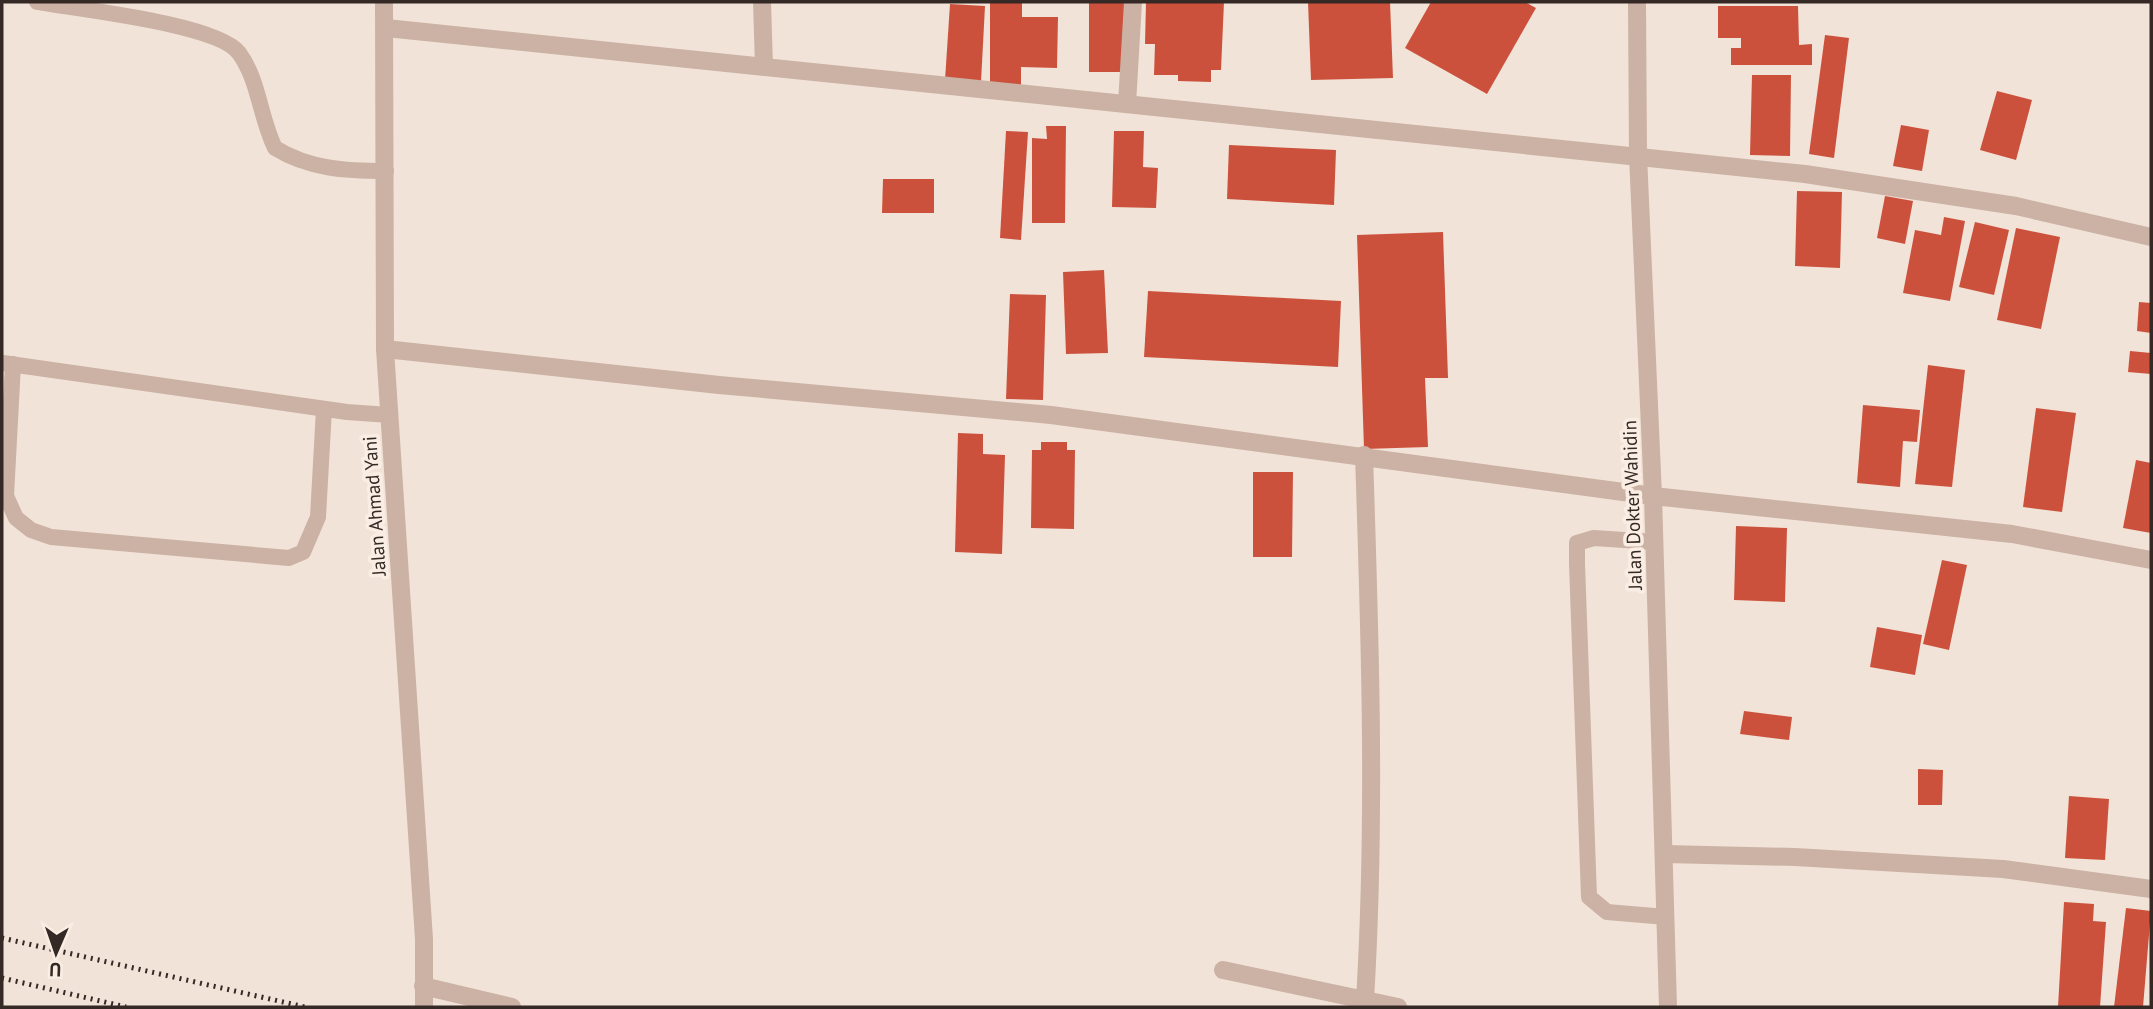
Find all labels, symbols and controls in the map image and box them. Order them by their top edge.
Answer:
street label: Jalan Dokter Wahidin [1617,420,1647,591]
street label: Jalan Ahmad Yani [357,435,391,578]
north arrow [21,918,91,988]
text: U [49,958,62,982]

